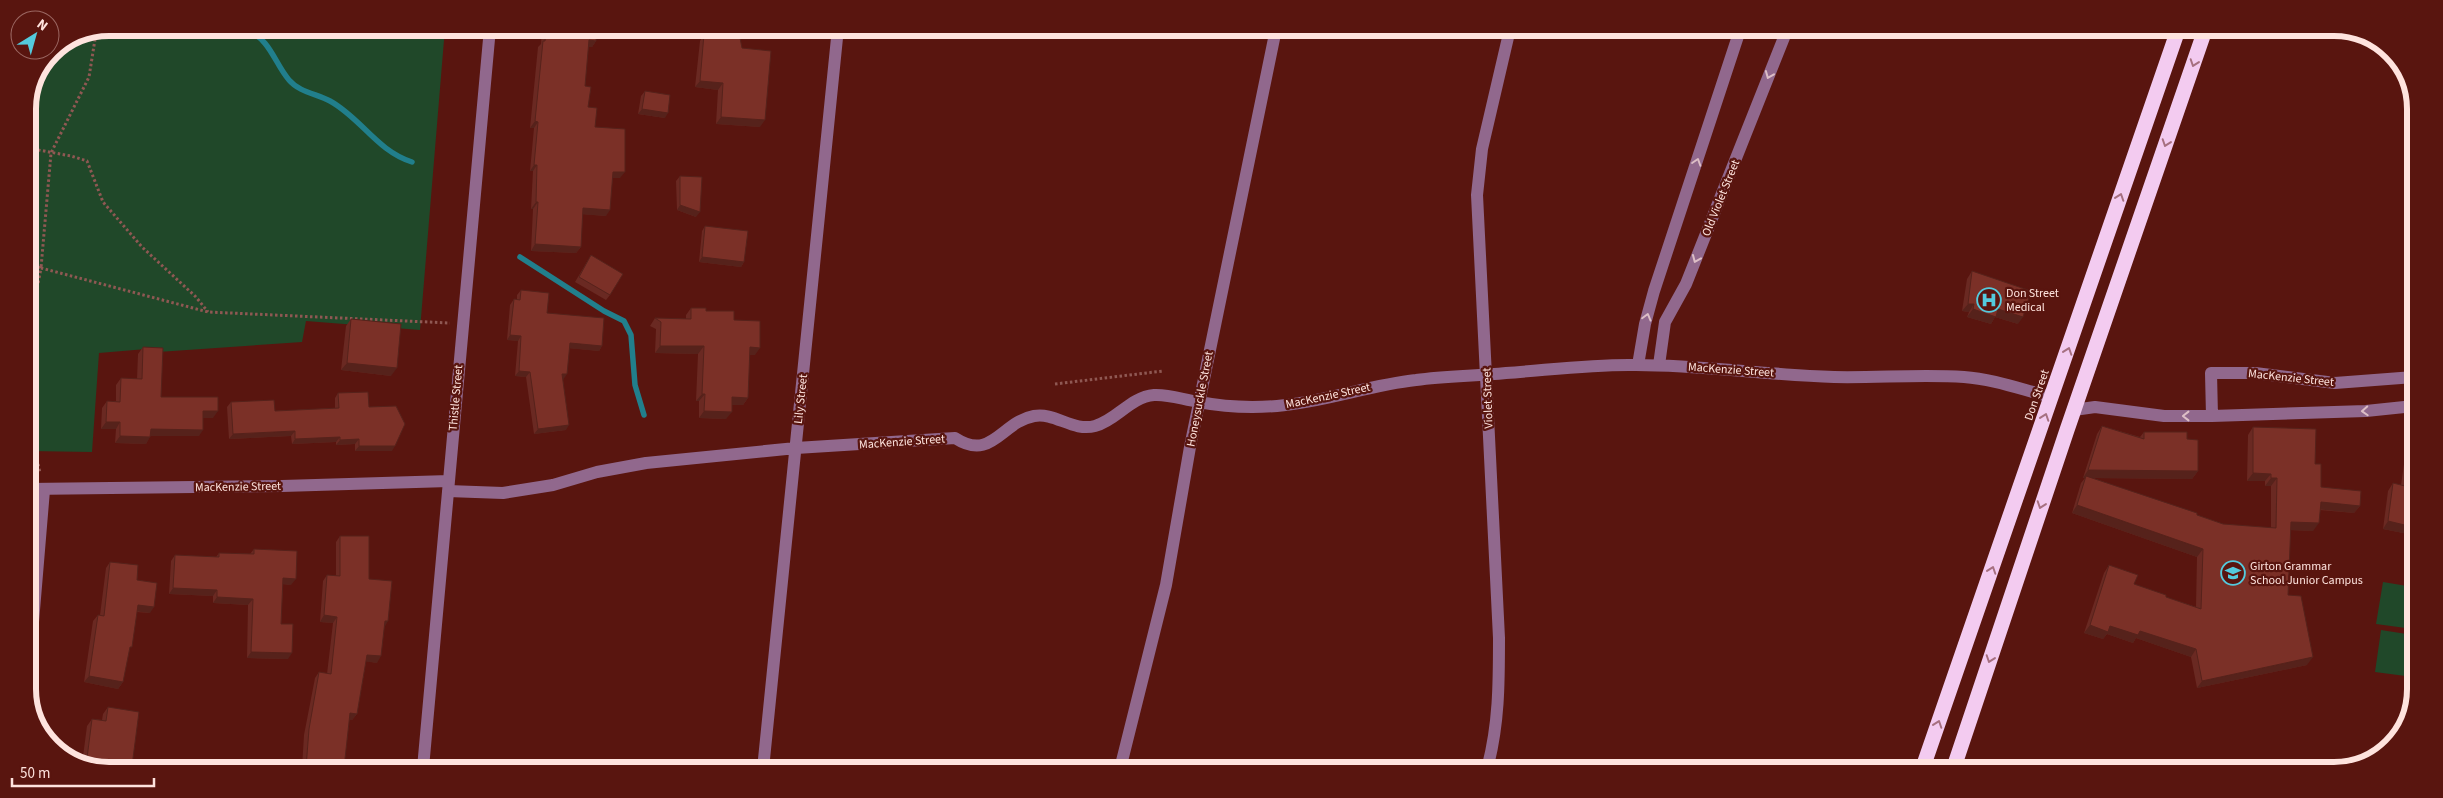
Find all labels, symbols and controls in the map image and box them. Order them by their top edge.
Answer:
north arrow [10,10,60,60]
text: N [32,15,52,36]
one-way arrow [2189,59,2199,67]
one-way arrow [1765,70,1775,79]
one-way arrow [2162,138,2172,147]
street label: Old Violet Street [1698,157,1744,239]
one-way arrow [1691,158,1701,167]
one-way arrow [2115,194,2125,202]
one-way arrow [1692,254,1703,263]
place label: Don Street Medical [2006,285,2059,316]
hospital icon: Don Street Medical [1976,287,2002,313]
one-way arrow [1641,312,1652,321]
one-way arrow [2062,347,2072,356]
street label: Honeysuckle Street [1182,350,1218,448]
street label: MacKenzie Street [1687,359,1775,381]
street label: Thistle Street [445,364,467,432]
street label: MacKenzie Street [2247,365,2335,391]
street label: Violet Street [1478,367,1498,429]
street label: Don Street [2020,367,2054,423]
street label: Lily Street [790,373,812,425]
street label: MacKenzie Street [1284,379,1372,413]
one-way arrow [2361,405,2369,416]
one-way arrow [2181,411,2189,421]
one-way arrow [2039,413,2049,422]
street label: MacKenzie Street [858,431,946,453]
street label: MacKenzie Street [195,478,281,496]
one-way arrow [2037,501,2047,509]
place label: Girton Grammar School Junior Campus [2250,558,2363,589]
school or university icon: Girton Grammar School Junior Campus [2220,560,2246,586]
one-way arrow [1986,567,1996,575]
one-way arrow [1985,655,1995,663]
one-way arrow [1932,720,1942,729]
scale bar [12,756,155,788]
text: 50 m [20,763,50,784]

